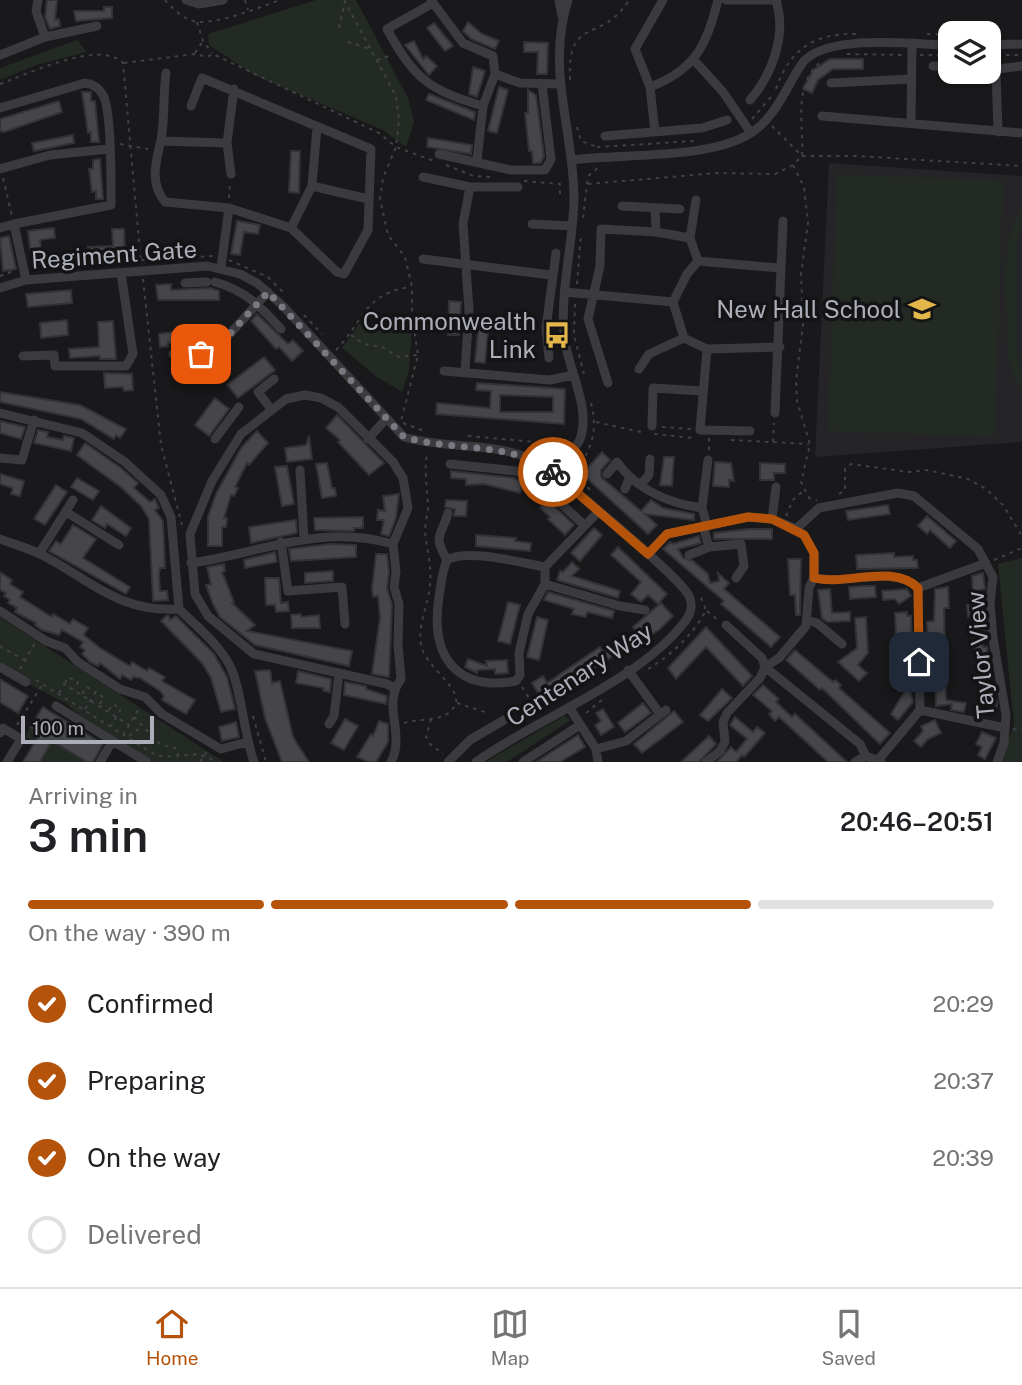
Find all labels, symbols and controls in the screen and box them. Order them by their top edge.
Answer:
map controls [938,21,1001,84]
button: layers [938,21,1001,84]
street label: Regiment Gate [30,234,198,274]
school or university icon: New Hall School [907,294,937,324]
place label: New Hall School [716,295,901,323]
place label: Commonwealth Link [363,307,536,363]
bus stop icon: Commonwealth Link [542,320,572,350]
pin [171,324,231,384]
icon: bag [182,335,220,373]
courier [518,437,588,507]
icon: bike [534,453,572,491]
street label: Taylor View [960,590,1000,720]
street label: Centenary Way [501,616,657,732]
pin [889,632,949,692]
icon: home [900,643,938,681]
scale bar [21,713,154,745]
text: 100 m [32,717,84,739]
text: Arriving in [28,782,138,809]
text: 20:46–20:51 [840,806,994,837]
text: 3 min [28,808,148,862]
text: On the way · 390 m [28,919,231,946]
icon: check [28,985,66,1023]
text: Confirmed [87,988,214,1019]
text: 20:29 [932,990,994,1017]
icon: check [28,1062,66,1100]
text: Preparing [87,1065,206,1096]
text: 20:37 [933,1067,994,1094]
icon: check [28,1139,66,1177]
text: On the way [87,1142,221,1173]
text: 20:39 [932,1144,994,1171]
text: Delivered [87,1219,202,1250]
tab: Home [146,1305,198,1369]
tab: Map [491,1305,529,1369]
tab: Saved [822,1305,876,1369]

